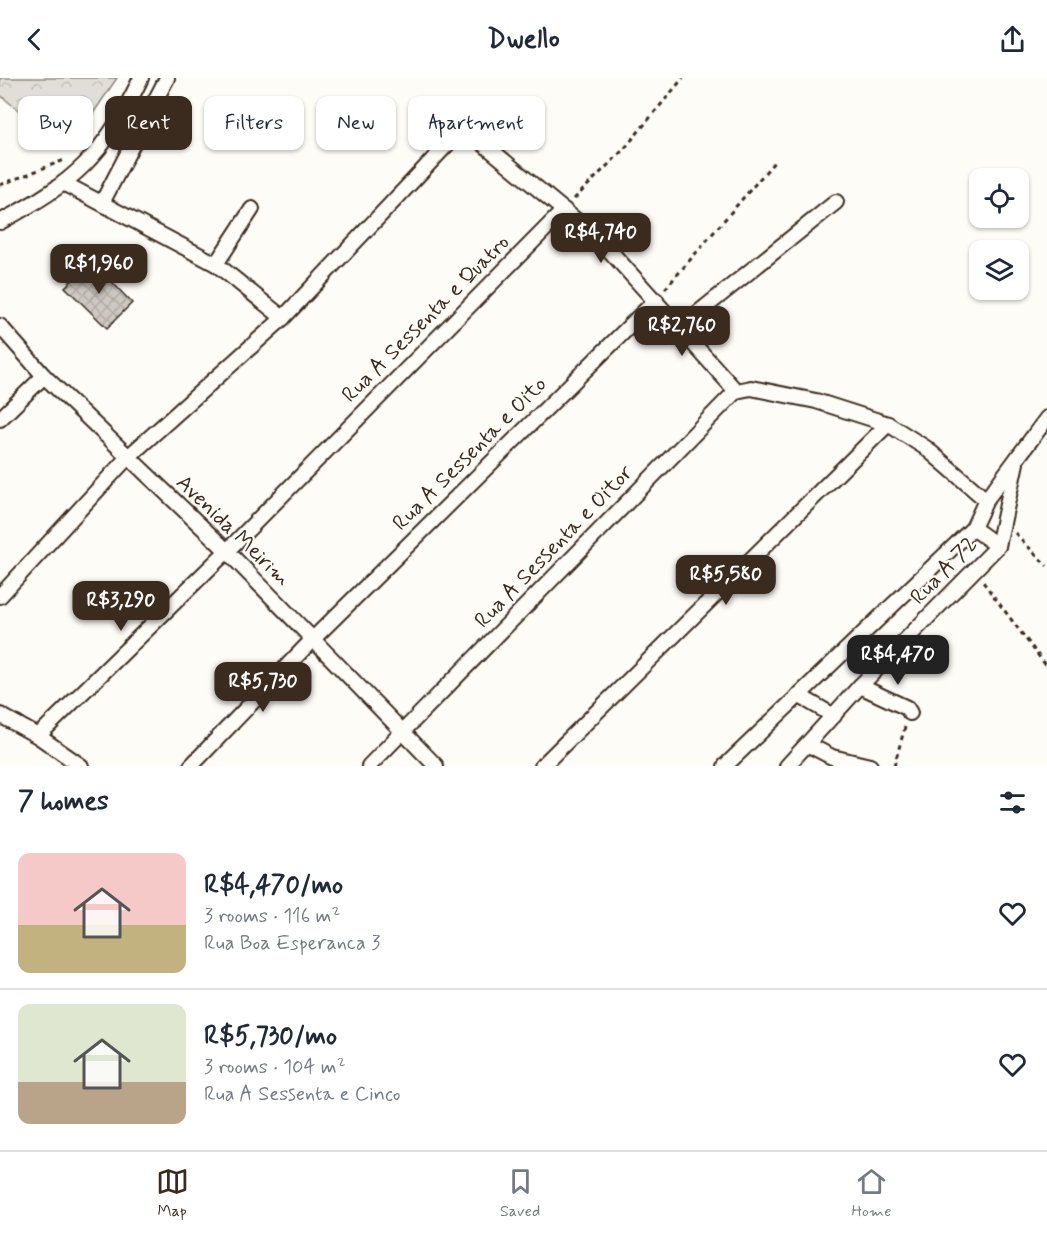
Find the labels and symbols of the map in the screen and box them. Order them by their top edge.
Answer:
pin: R$4,740 [546,213,656,264]
street label: Rua A Sessenta e Quatro [336,229,516,409]
pin: R$1,960 [44,244,154,295]
pin: R$2,760 [627,306,737,357]
street label: Rua A Sessenta e Oito [387,371,553,537]
street label: Rua A Sessenta e Oitor [469,459,640,634]
street label: Avenida Meirim [170,469,296,593]
street label: Rua A 72 [905,531,983,611]
pin: R$5,580 [671,555,781,606]
pin: R$3,290 [66,581,176,632]
pin: R$4,470 [843,635,953,686]
pin: R$5,730 [208,662,318,713]

